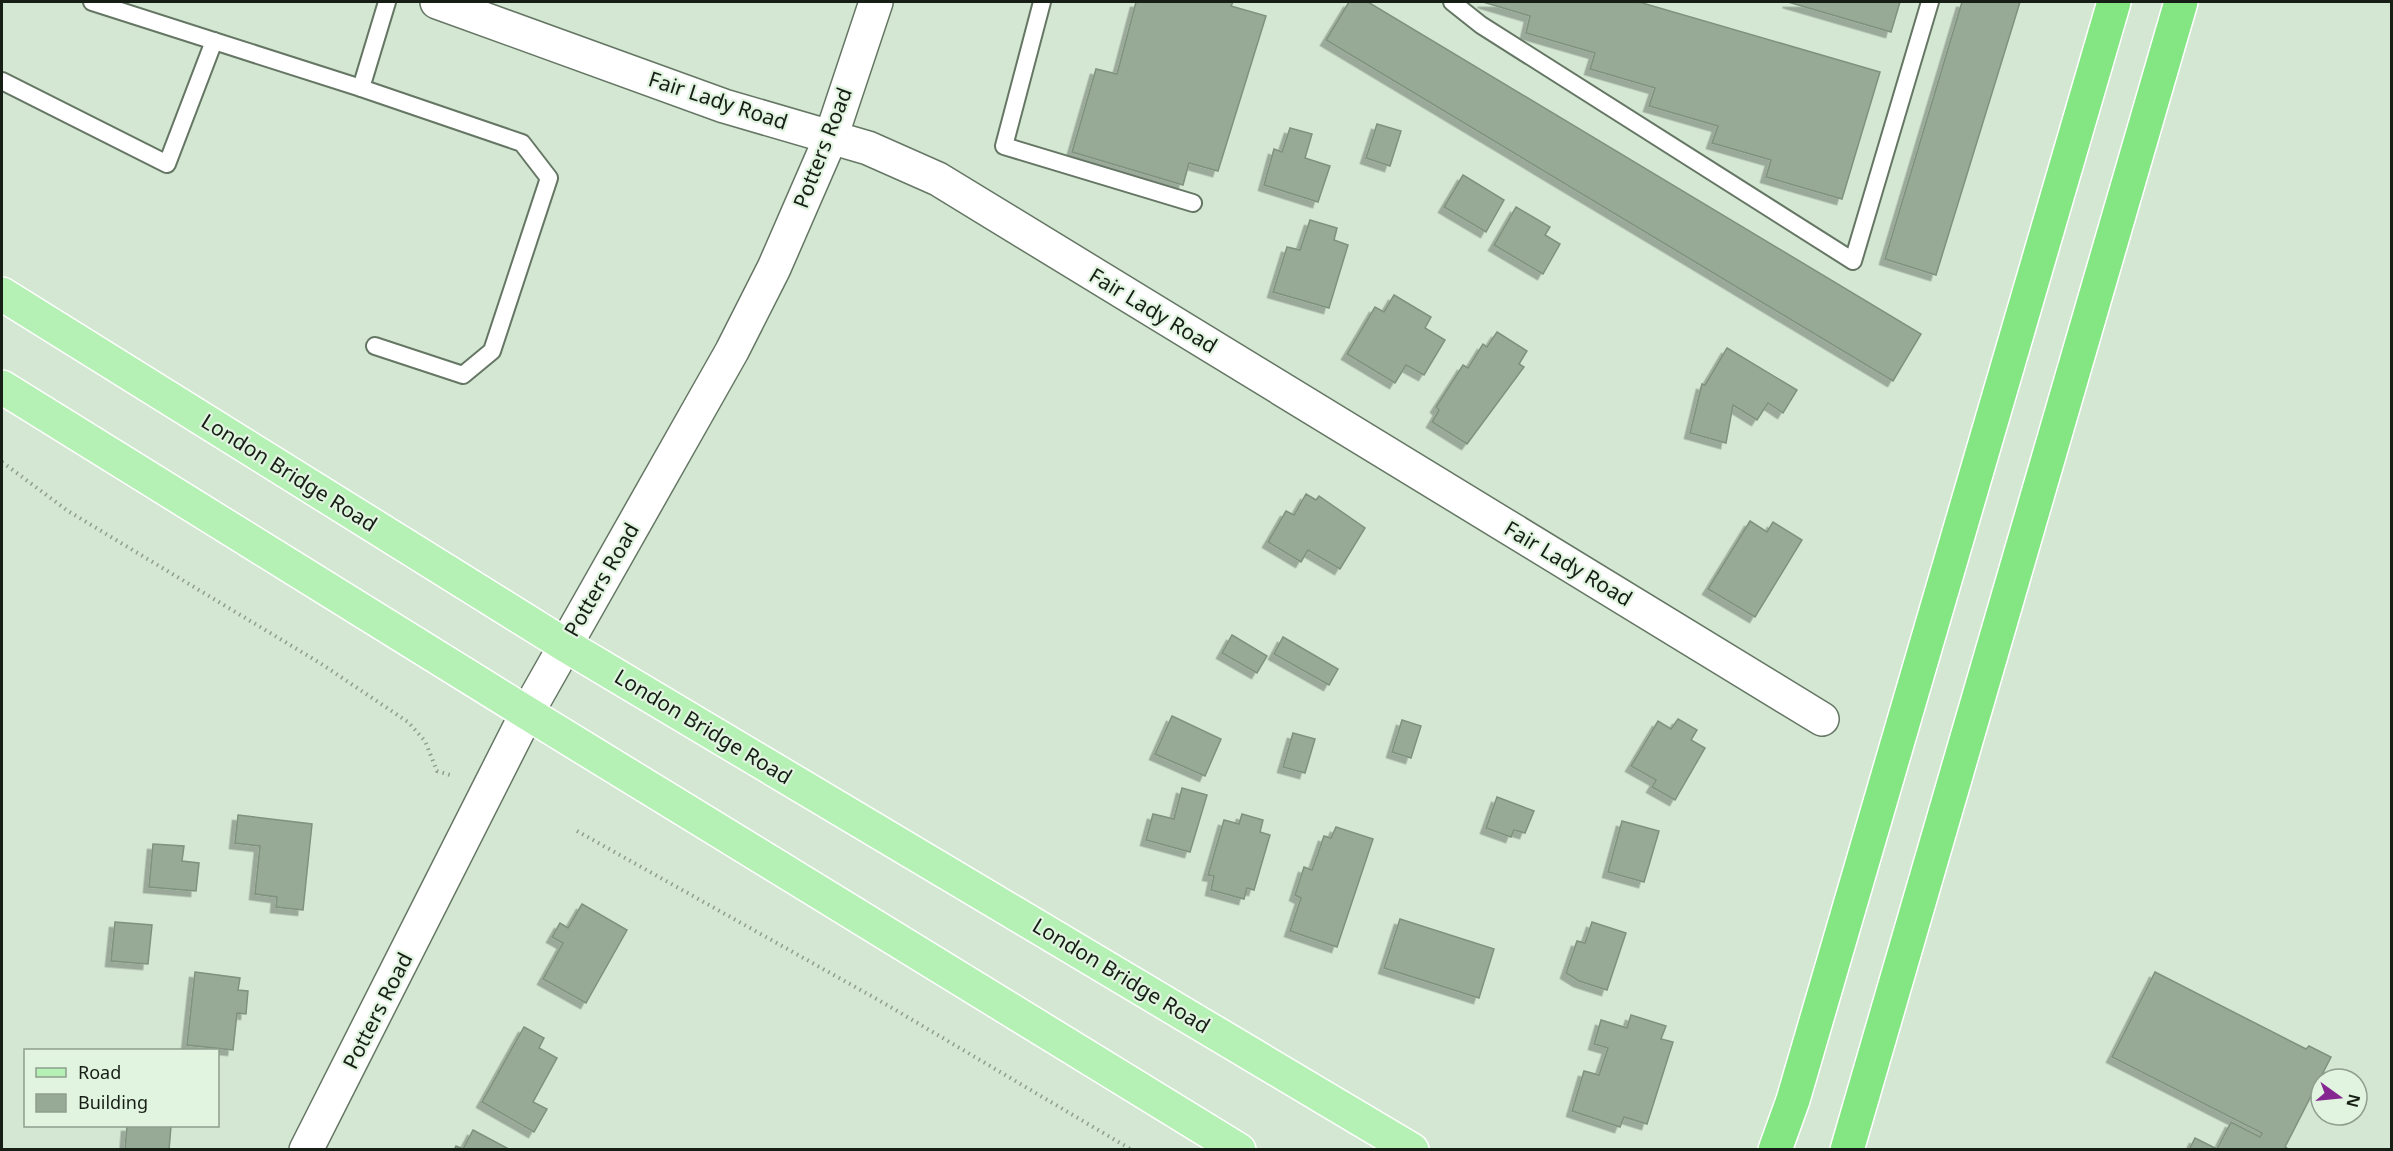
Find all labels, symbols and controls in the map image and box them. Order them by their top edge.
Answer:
street label: Fair Lady Road [645,64,791,136]
street label: Potters Road [786,83,858,212]
street label: Fair Lady Road [1084,261,1223,359]
street label: London Bridge Road [196,407,383,538]
street label: Fair Lady Road [1499,514,1638,612]
street label: Potters Road [557,517,645,642]
street label: London Bridge Road [610,662,797,790]
street label: London Bridge Road [1028,911,1215,1039]
street label: Potters Road [336,948,418,1074]
legend [24,1049,219,1127]
text: Road [78,1060,121,1084]
north arrow [2309,1067,2369,1127]
text: Building [78,1090,148,1114]
text: N [2341,1092,2366,1110]

